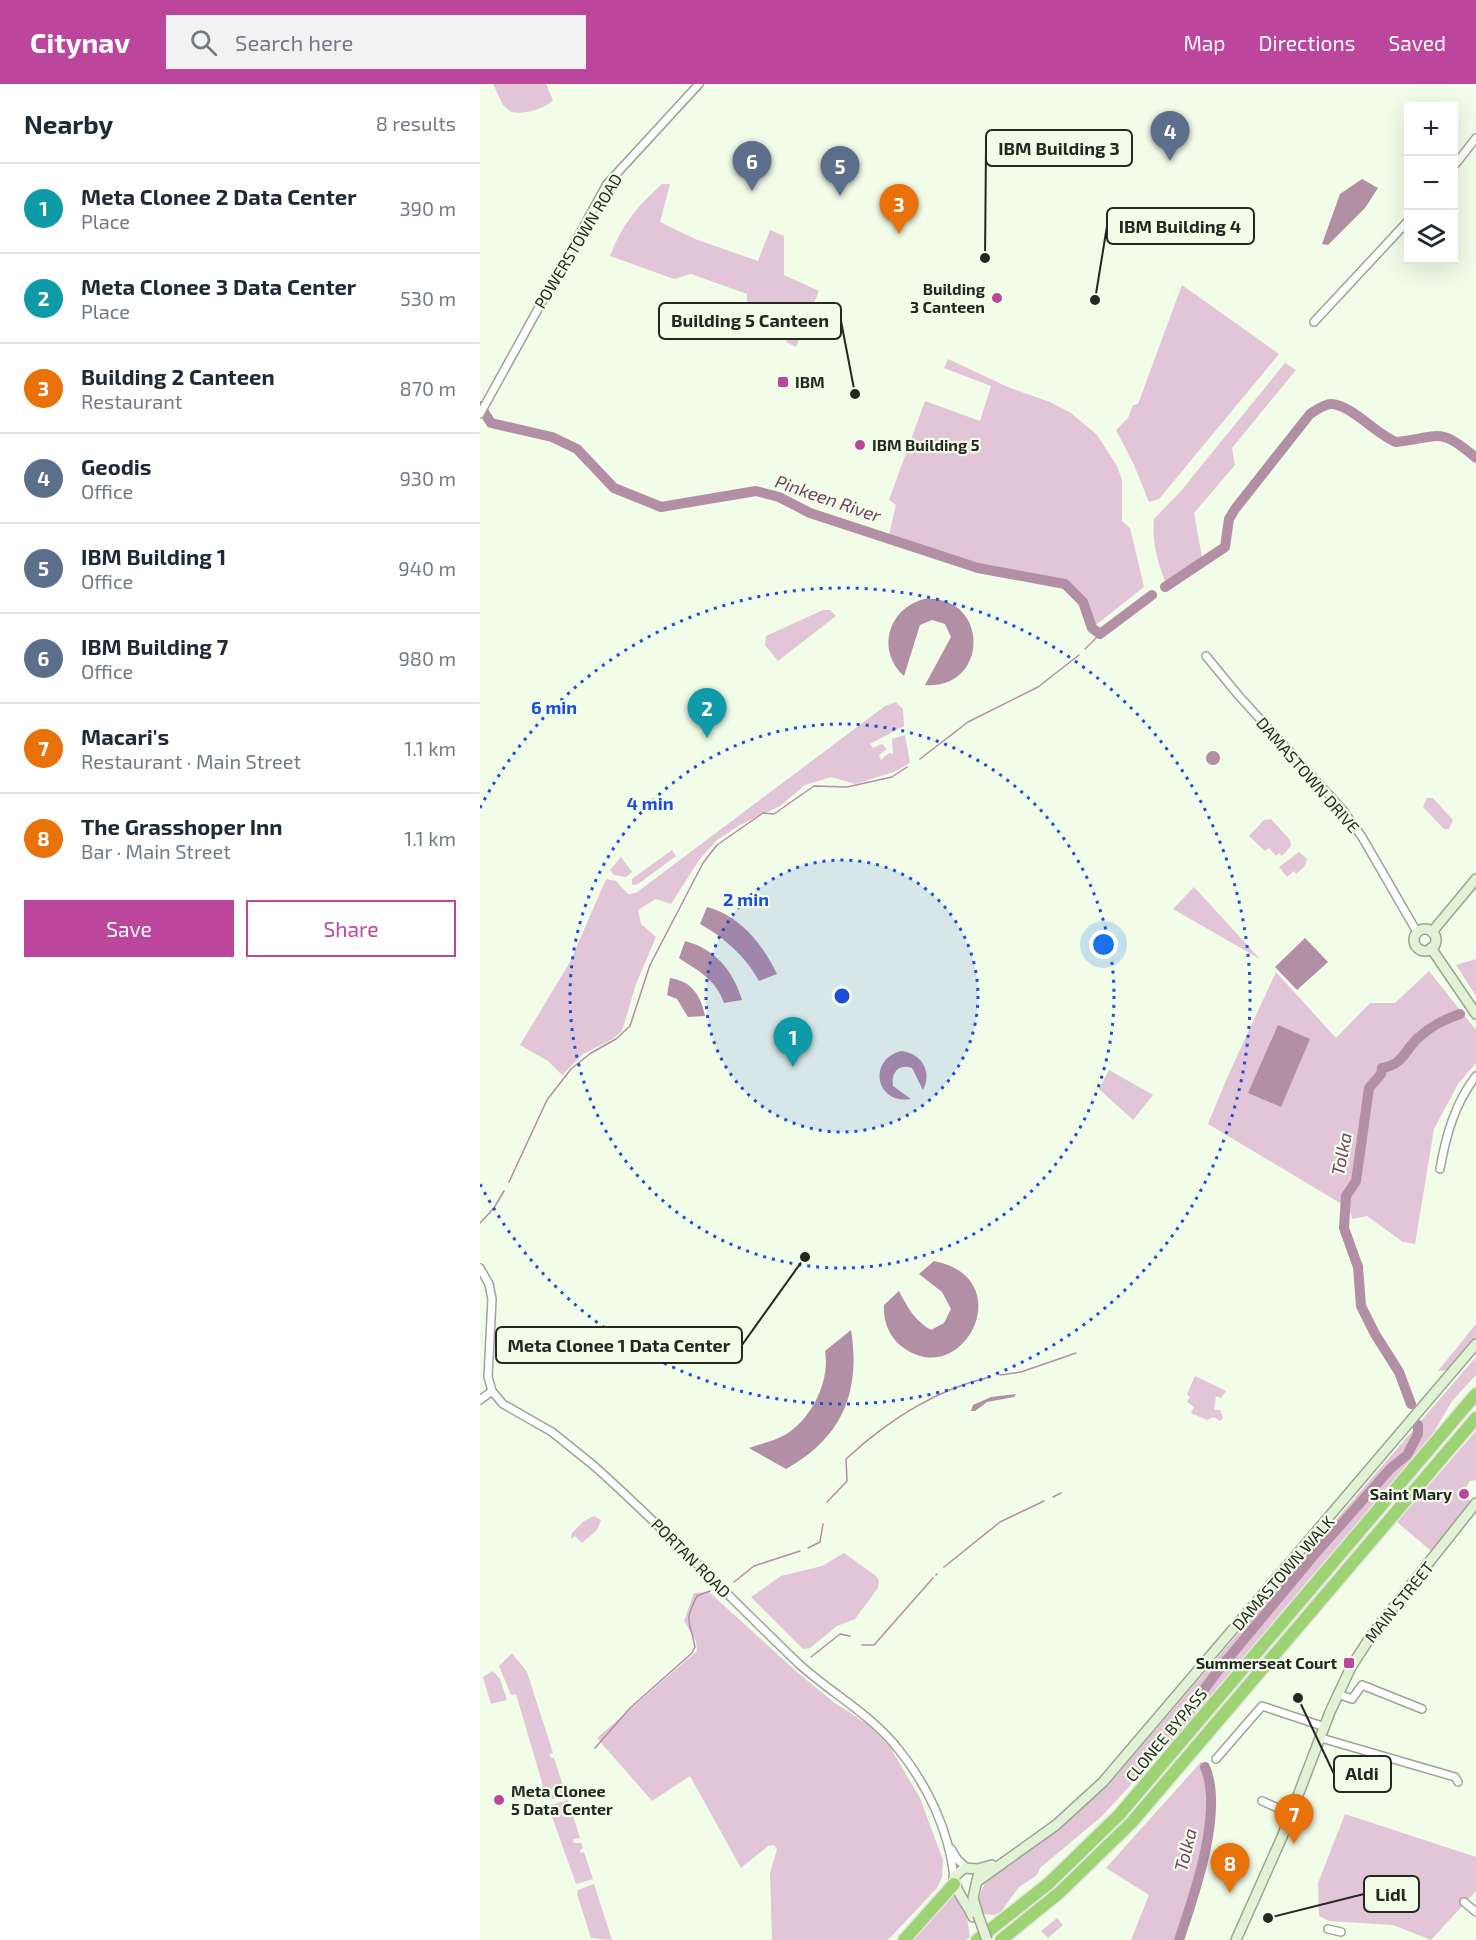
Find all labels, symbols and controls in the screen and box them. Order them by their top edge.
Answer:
search box [166,15,586,69]
text: Citynav [30,25,130,59]
icon: search [187,26,220,59]
text: Search here [235,29,353,55]
text: Map [1183,30,1226,55]
text: Directions [1259,30,1355,55]
text: Saved [1388,30,1446,55]
map controls [1404,102,1458,264]
button: + [1404,102,1458,156]
text: Nearby [24,108,113,139]
text: 8 results [376,111,456,135]
pin: 4 [1150,112,1190,161]
callout: IBM Building 3 [986,130,1132,166]
text: IBM Building 3 [998,137,1120,159]
pin: 6 [732,141,772,191]
pin: 5 [820,147,860,196]
button: − [1404,156,1458,210]
street label: POWERSTOWN ROAD [530,170,625,312]
text: Meta Clonee 2 Data Center [81,183,357,209]
pin: 3 [880,184,918,234]
text: 1 [39,196,48,220]
text: 390 m [399,196,456,220]
callout: IBM Building 4 [1107,208,1254,244]
text: Place [81,209,130,233]
button: layers [1404,210,1458,264]
text: IBM Building 4 [1119,215,1241,237]
text: Meta Clonee 3 Data Center [81,273,356,299]
place label: Building 3 Canteen [910,279,986,316]
text: 2 [38,286,49,310]
text: 530 m [400,286,456,310]
marker: Building 3 Canteen [990,291,1004,305]
text: Place [81,299,130,323]
callout: Building 5 Canteen [659,303,841,339]
text: Building 5 Canteen [671,309,829,331]
text: Building 2 Canteen [81,363,275,389]
place label: IBM [795,372,825,391]
marker: IBM [776,375,790,389]
text: 3 [38,376,49,400]
text: 870 m [400,376,456,400]
text: Restaurant [81,389,182,413]
place label: IBM Building 5 [872,435,980,454]
marker: IBM Building 5 [853,438,867,452]
text: Geodis [81,453,152,479]
text: 4 [37,466,50,490]
text: 930 m [399,466,456,490]
water label: Pinkeen River [773,470,885,527]
text: Office [81,479,133,503]
text: IBM Building 1 [81,543,226,569]
text: 5 [38,556,49,580]
text: 940 m [398,556,456,580]
text: Office [81,569,133,593]
text: IBM Building 7 [81,633,228,659]
text: 6 [38,646,49,670]
text: 980 m [398,646,456,670]
text: Office [81,659,133,683]
pin: 2 [688,688,726,738]
text: 6 min [531,696,577,718]
street label: DAMASTOWN DRIVE [1253,713,1364,836]
text: Macari's [81,723,169,749]
text: 7 [38,736,49,760]
text: 1.1 km [404,736,456,760]
text: Restaurant · Main Street [81,749,301,773]
text: 4 min [627,792,674,814]
text: The Grasshoper Inn [81,813,283,839]
text: 8 [37,826,50,850]
text: 1.1 km [404,826,456,850]
text: Bar · Main Street [81,839,231,863]
text: 2 min [723,888,769,910]
button: Save [24,900,234,957]
button: Share [246,900,456,957]
your location [1089,930,1118,959]
centre of rings [832,986,852,1006]
pin: 1 [774,1018,812,1067]
water label: Tolka [1326,1130,1356,1177]
callout: Meta Clonee 1 Data Center [496,1327,742,1363]
text: Meta Clonee 1 Data Center [508,1334,731,1356]
place label: Saint Mary [1370,1484,1452,1504]
marker: Saint Mary [1457,1487,1471,1501]
street label: DAMASTOWN WALK [1228,1511,1338,1634]
street label: PORTAN ROAD [648,1514,735,1601]
street label: MAIN STREET [1360,1557,1437,1646]
place label: Summerseat Court [1196,1653,1337,1672]
marker: Summerseat Court [1342,1656,1356,1670]
street label: CLONEE BYPASS [1121,1684,1210,1785]
callout: Aldi [1334,1756,1391,1792]
text: Aldi [1345,1762,1379,1784]
place label: Meta Clonee 5 Data Center [511,1781,613,1818]
marker: Meta Clonee 5 Data Center [492,1793,506,1807]
pin: 7 [1274,1794,1314,1844]
water label: Tolka [1169,1826,1201,1874]
pin: 8 [1210,1844,1250,1893]
callout: Lidl [1364,1876,1419,1912]
text: Lidl [1375,1883,1407,1905]

